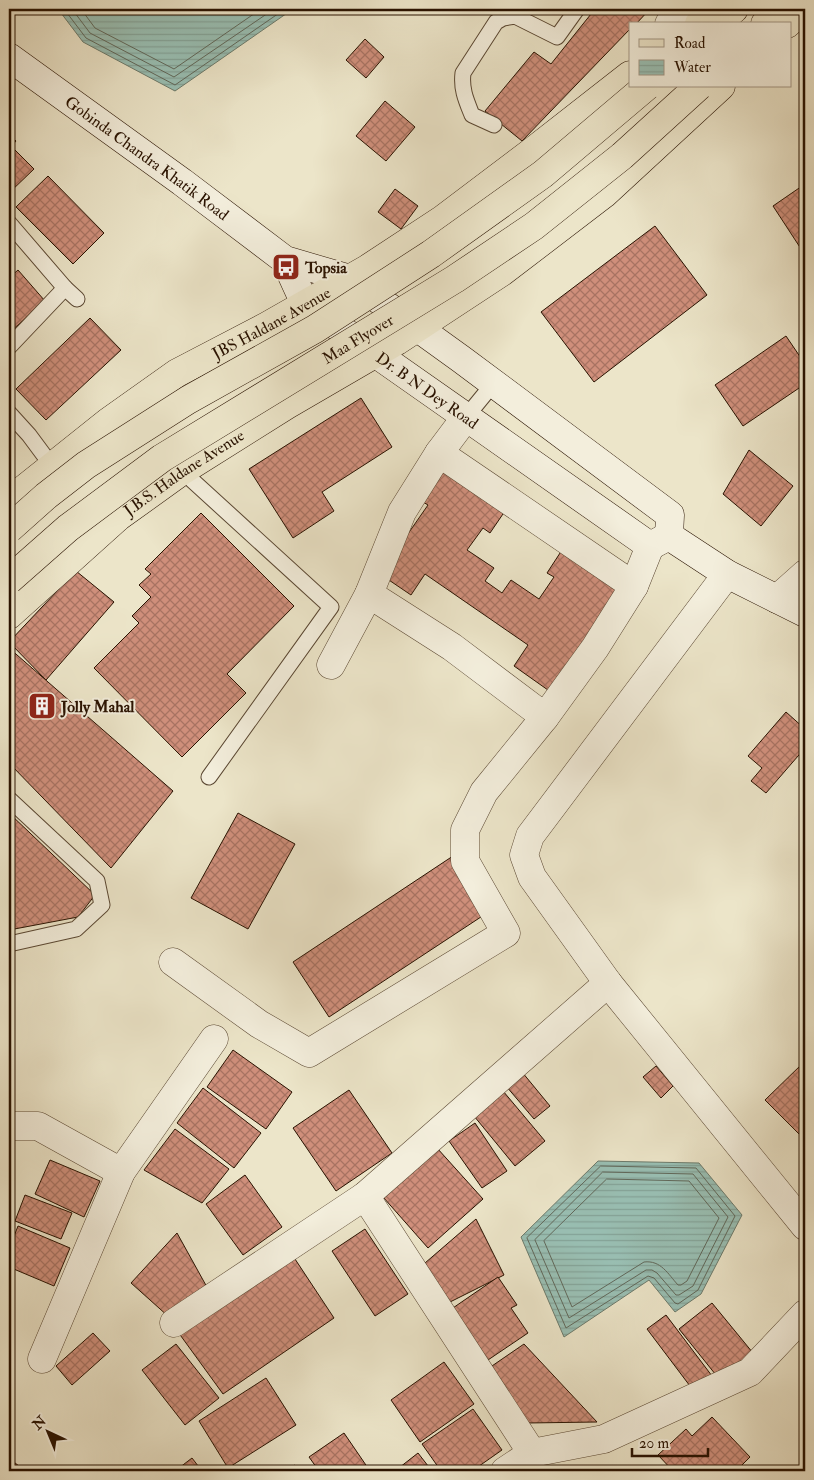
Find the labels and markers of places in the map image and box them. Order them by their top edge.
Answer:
bus stop icon: Topsia [271,252,301,282]
place label: Topsia [304,258,347,279]
building icon: Jolly Mahal [27,691,57,721]
place label: Jolly Mahal [60,697,135,718]

